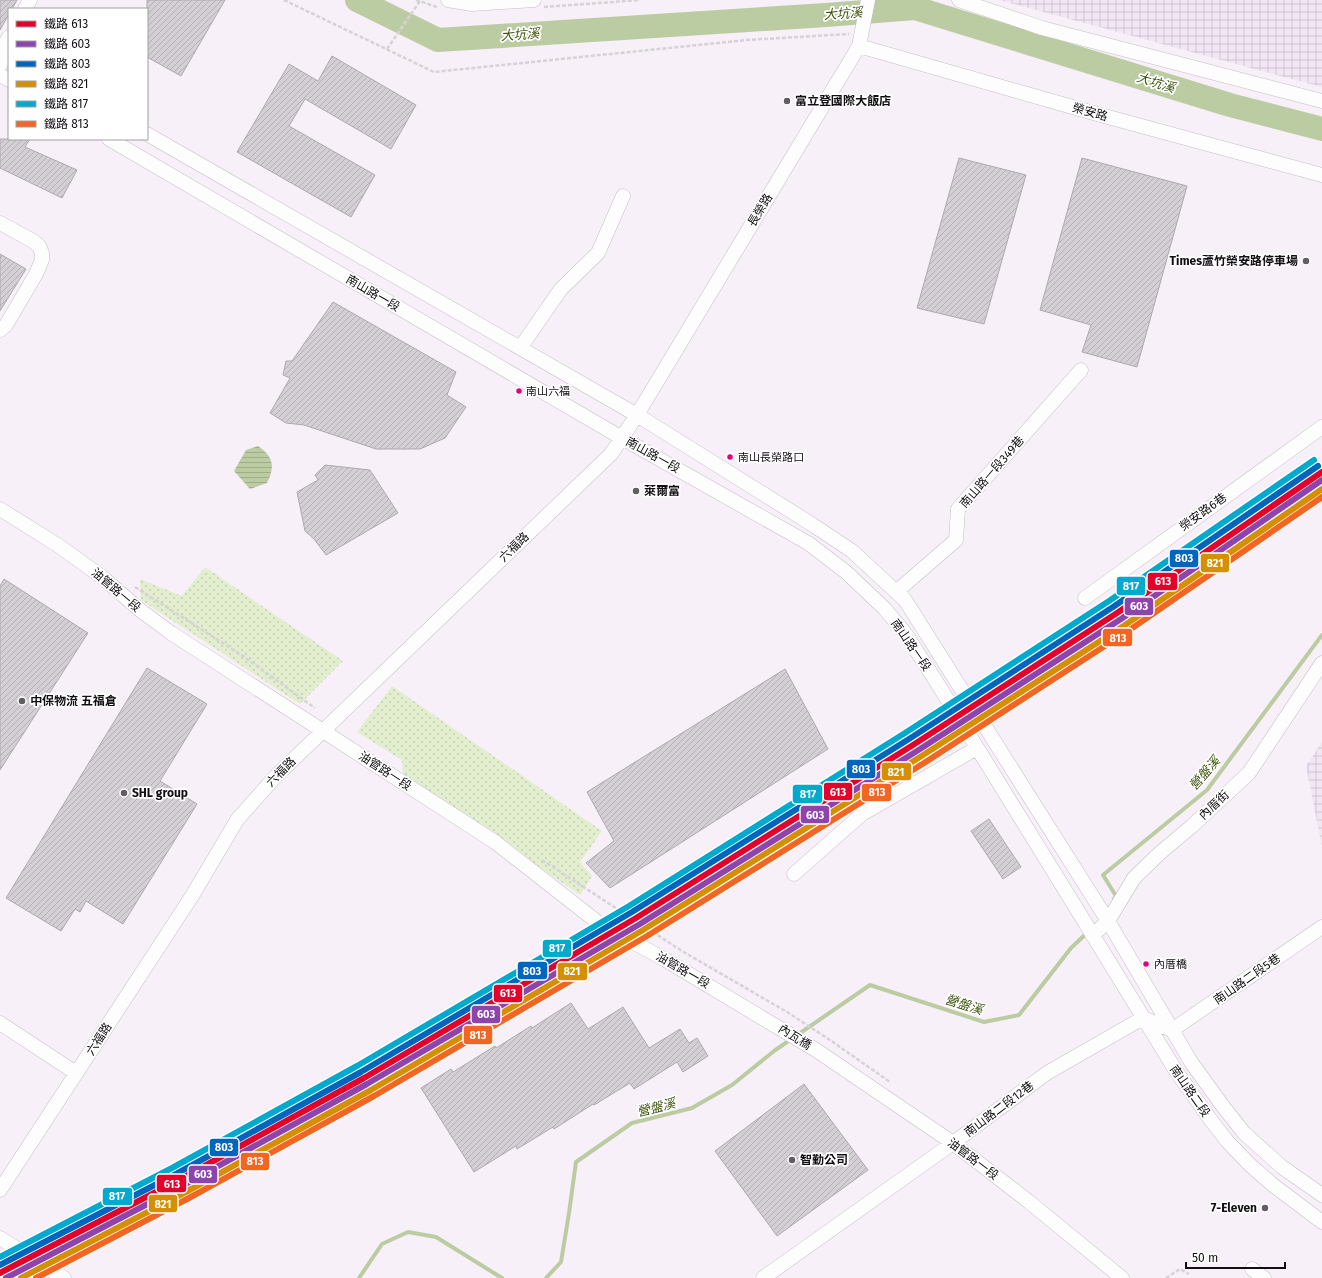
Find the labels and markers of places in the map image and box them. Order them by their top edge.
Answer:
place label: 富立登國際大飯店 [795,94,891,108]
marker: 富立登國際大飯店 [782,96,792,106]
place label: Times蘆竹榮安路停車場 [1170,254,1298,268]
marker: Times蘆竹榮安路停車場 [1301,256,1311,266]
place label: 南山六福 [526,385,570,398]
marker: 南山六福 [514,386,524,396]
place label: 南山長榮路口 [738,451,804,464]
marker: 南山長榮路口 [725,452,735,462]
place label: 萊爾富 [644,484,680,498]
marker: 萊爾富 [631,486,641,496]
place label: 中保物流 五福倉 [30,694,117,708]
marker: 中保物流 五福倉 [17,696,27,706]
place label: SHL group [132,786,188,800]
marker: SHL group [119,788,129,798]
place label: 內厝橋 [1154,958,1187,971]
marker: 內厝橋 [1141,959,1151,969]
place label: 智勤公司 [800,1153,848,1167]
marker: 智勤公司 [787,1155,797,1165]
place label: 7-Eleven [1211,1201,1257,1215]
marker: 7-Eleven [1260,1203,1270,1213]

